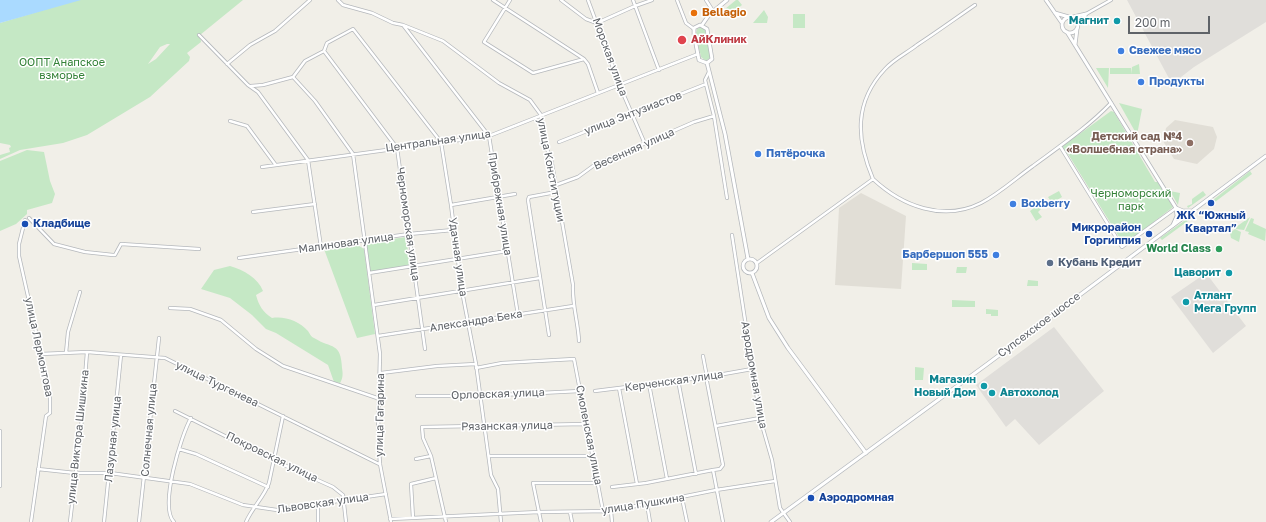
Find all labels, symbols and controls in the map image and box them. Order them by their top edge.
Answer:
place label: Bellagio [702,6,746,20]
marker: Bellagio [689,8,699,18]
scale bar [1130,8,1212,34]
place label: Магнит [1069,14,1109,28]
text: 200 m [1135,15,1170,30]
street label: Морская улица [590,16,630,98]
marker: Магнит [1112,16,1122,26]
place label: АйКлиник [691,33,747,47]
marker: АйКлиник [676,34,688,46]
place label: Свежее мясо [1129,44,1201,58]
marker: Свежее мясо [1116,46,1126,56]
park label: ООПТ Анапское взморье [19,56,105,82]
place label: Продукты [1149,75,1204,89]
marker: Продукты [1136,77,1146,87]
street label: улица Энтузиастов [582,88,684,138]
street label: улица Конституции [534,117,568,223]
street label: Весенняя улица [592,125,676,173]
street label: Центральная улица [385,127,491,155]
place label: Детский сад №4 «Волшебная страна» [1066,130,1182,156]
marker: Детский сад №4 «Волшебная страна» [1185,138,1195,148]
place label: Пятёрочка [766,147,825,161]
marker: Пятёрочка [753,149,763,159]
street label: Прибрежная улица [485,152,515,256]
street label: Черноморская улица [393,166,423,282]
park label: Черноморский парк [1091,187,1171,213]
place label: Boxberry [1021,197,1070,211]
marker: ЖК “Южный Квартал” [1206,198,1216,208]
marker: Boxberry [1008,199,1018,209]
place label: ЖК “Южный Квартал” [1176,209,1246,235]
place label: Кладбище [33,217,91,231]
street label: Удачная улица [446,217,470,297]
marker: Кладбище [20,219,30,229]
place label: Микрорайон Горгиппия [1072,221,1141,247]
marker: Микрорайон Горгиппия [1144,229,1154,239]
street label: Малиновая улица [298,230,394,256]
place label: World Class [1146,242,1211,256]
marker: World Class [1214,244,1224,254]
place label: Барбершоп 555 [902,248,988,262]
marker: Барбершоп 555 [991,250,1001,260]
place label: Кубань Кредит [1058,256,1141,270]
marker: Кубань Кредит [1045,258,1055,268]
place label: Цаворит [1174,266,1221,280]
marker: Цаворит [1224,268,1234,278]
place label: Атлант Мега Групп [1194,289,1256,315]
street label: Супсехское шоссе [995,290,1083,360]
street label: улица Лермонтова [22,296,56,398]
marker: Атлант Мега Групп [1181,297,1191,307]
street label: Александра Бека [429,307,523,335]
street label: Аэродромная улица [738,320,770,430]
street label: улица Тургенева [173,358,261,410]
street label: Керченская улица [624,368,724,394]
street label: улица Виктора Шишкина [64,369,92,505]
street label: улица Гагарина [373,373,387,457]
place label: Магазин Новый Дом [914,373,976,399]
marker: Магазин Новый Дом [979,381,989,391]
street label: Солнечная улица [138,383,160,477]
street label: Смоленская улица [573,384,605,486]
street label: Орловская улица [451,386,545,402]
place label: Автохолод [1000,386,1059,400]
marker: Автохолод [987,388,997,398]
street label: Лазурная улица [102,395,124,483]
street label: Рязанская улица [461,419,553,433]
street label: Покровская улица [224,429,320,485]
street label: Львовская улица [276,490,370,516]
street label: улица Пушкина [600,491,686,517]
place label: Аэродромная [819,491,894,505]
marker: Аэродромная [806,493,816,503]

